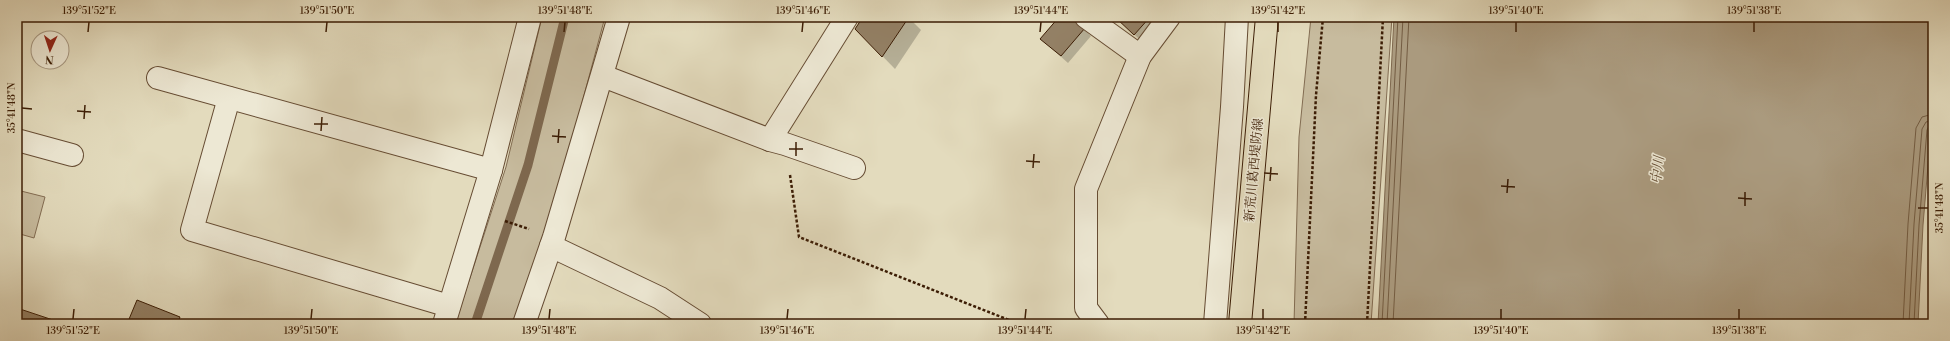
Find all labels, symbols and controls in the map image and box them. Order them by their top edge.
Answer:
text: 139°51'52"E [62,5,116,17]
text: 139°51'50"E [300,5,354,17]
text: 139°51'48"E [538,5,592,17]
text: 139°51'46"E [776,5,830,17]
text: 139°51'44"E [1014,5,1068,17]
text: 139°51'42"E [1251,5,1305,17]
text: 139°51'40"E [1488,5,1544,17]
text: 139°51'38"E [1727,5,1781,17]
north arrow [30,30,70,70]
text: N [45,52,54,66]
text: 35°41'48"N [6,82,18,133]
street label: 新荒川葛西堤防線 [1241,118,1266,223]
water label: 中川 [1647,153,1669,185]
text: 35°41'48"N [1934,182,1946,233]
text: 139°51'52"E [46,325,100,337]
text: 139°51'50"E [284,325,338,337]
text: 139°51'48"E [522,325,576,337]
text: 139°51'46"E [760,325,814,337]
text: 139°51'44"E [998,325,1052,337]
text: 139°51'42"E [1236,325,1290,337]
text: 139°51'40"E [1473,325,1529,337]
text: 139°51'38"E [1712,325,1766,337]

